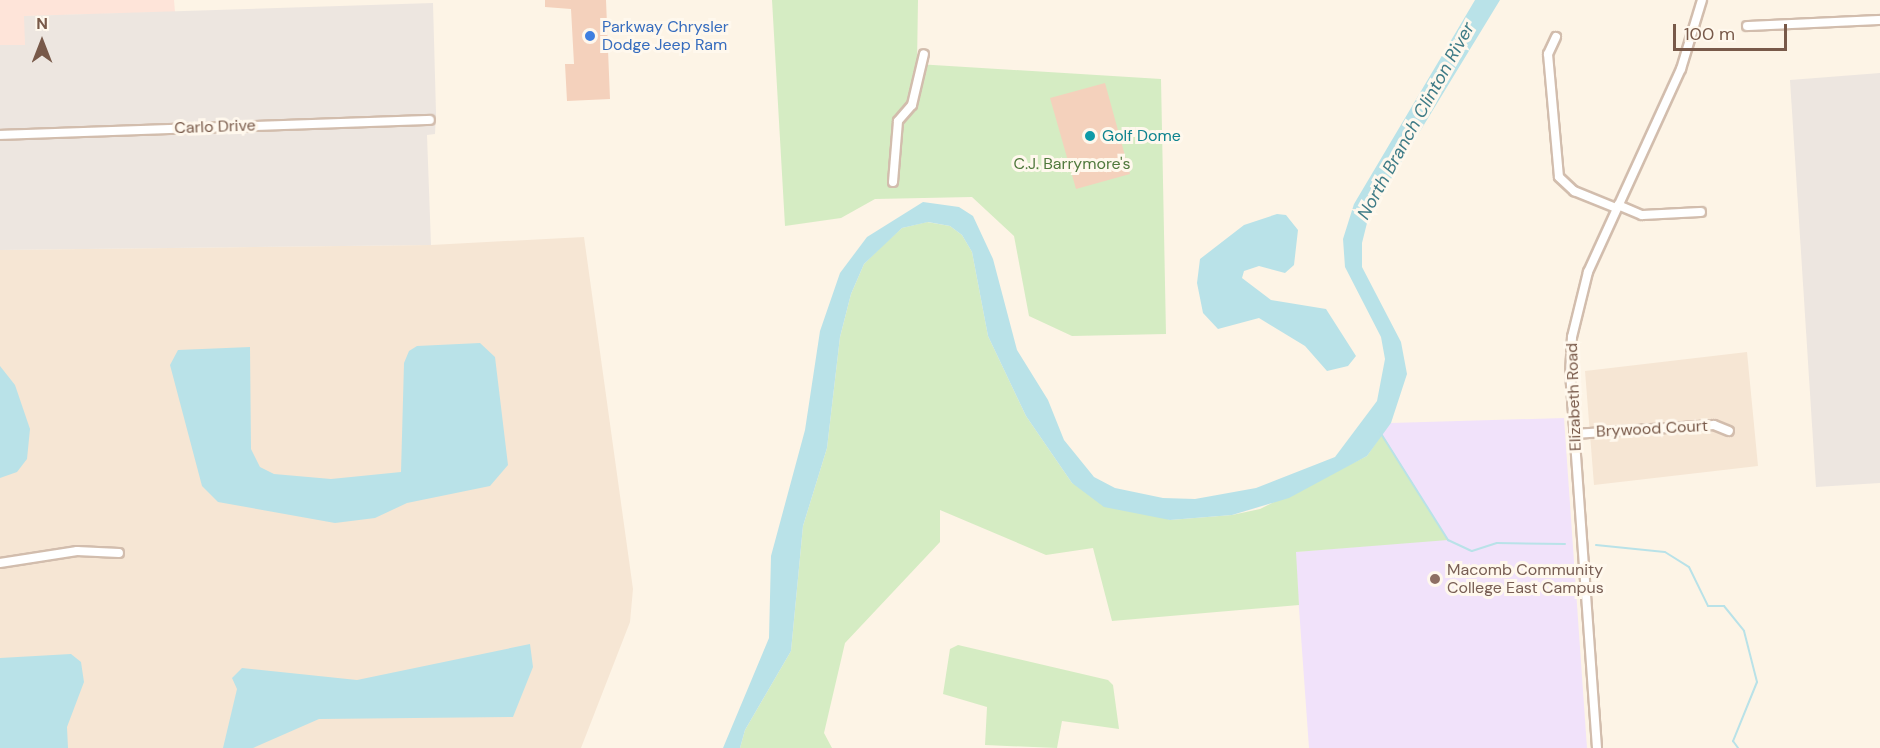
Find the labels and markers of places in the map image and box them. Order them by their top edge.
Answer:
place label: Parkway Chrysler Dodge Jeep Ram [602,17,729,55]
marker: Parkway Chrysler Dodge Jeep Ram [583,29,597,43]
place label: Golf Dome [1102,126,1181,146]
marker: Golf Dome [1083,129,1097,143]
place label: Macomb Community College East Campus [1447,560,1604,598]
marker: Macomb Community College East Campus [1428,572,1442,586]

